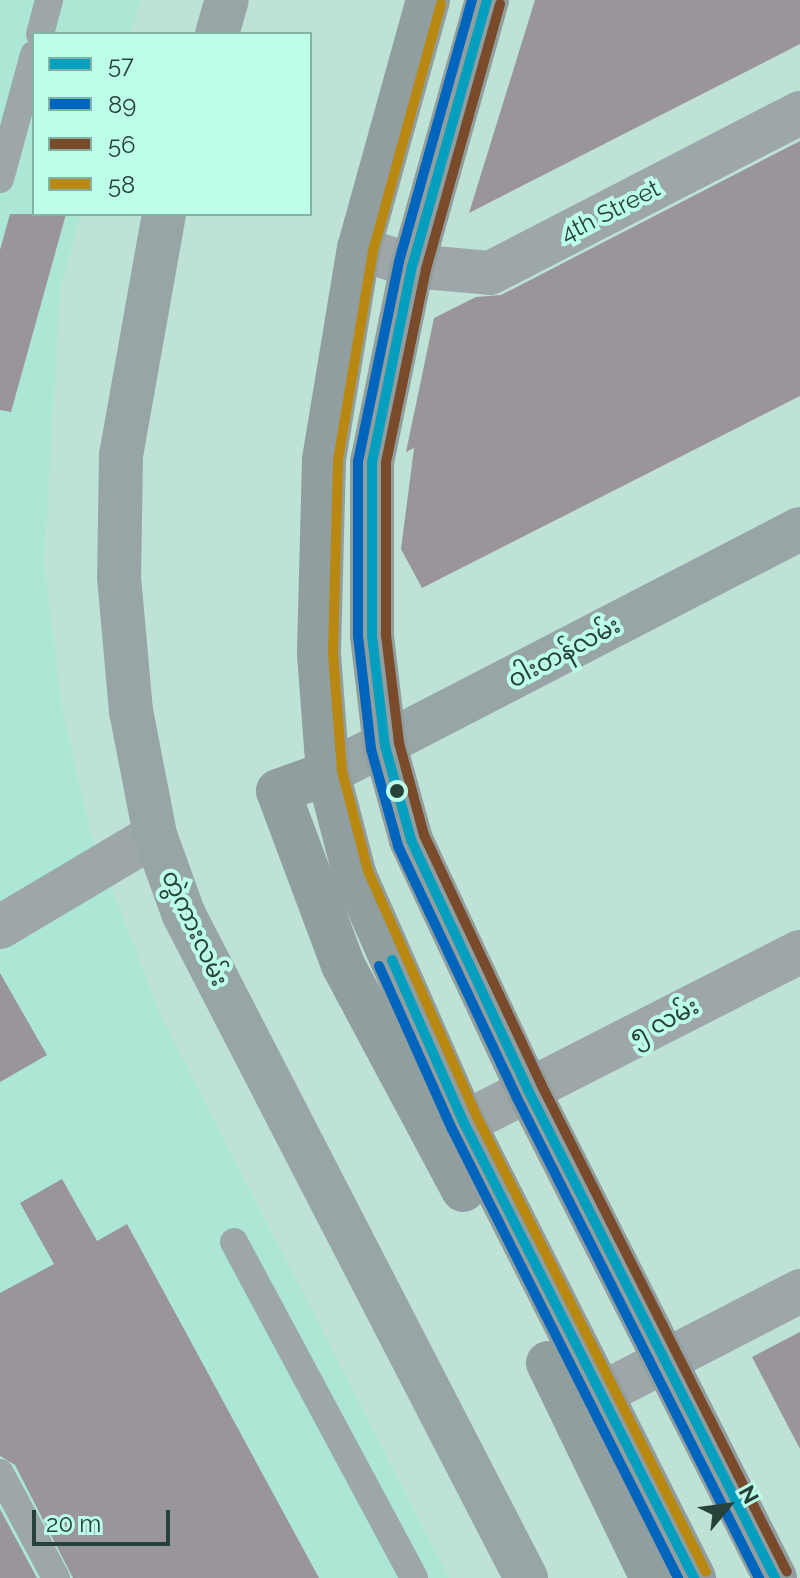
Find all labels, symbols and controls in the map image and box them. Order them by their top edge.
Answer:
legend [32,32,312,216]
text: 57 [108,50,134,79]
text: 89 [108,90,136,119]
text: 56 [108,130,136,159]
text: 58 [108,170,135,199]
street label: 4th Street [555,174,665,248]
street label: ဝါးတန်လမ်း [503,610,625,694]
unlabelled marker [389,783,405,799]
street label: တွဲကားလမ်း [156,865,234,991]
street label: ၅ လမ်း [625,991,703,1051]
north arrow [688,1466,768,1546]
text: N [734,1481,764,1508]
scale bar [36,1494,174,1544]
text: 20 m [46,1509,101,1538]

